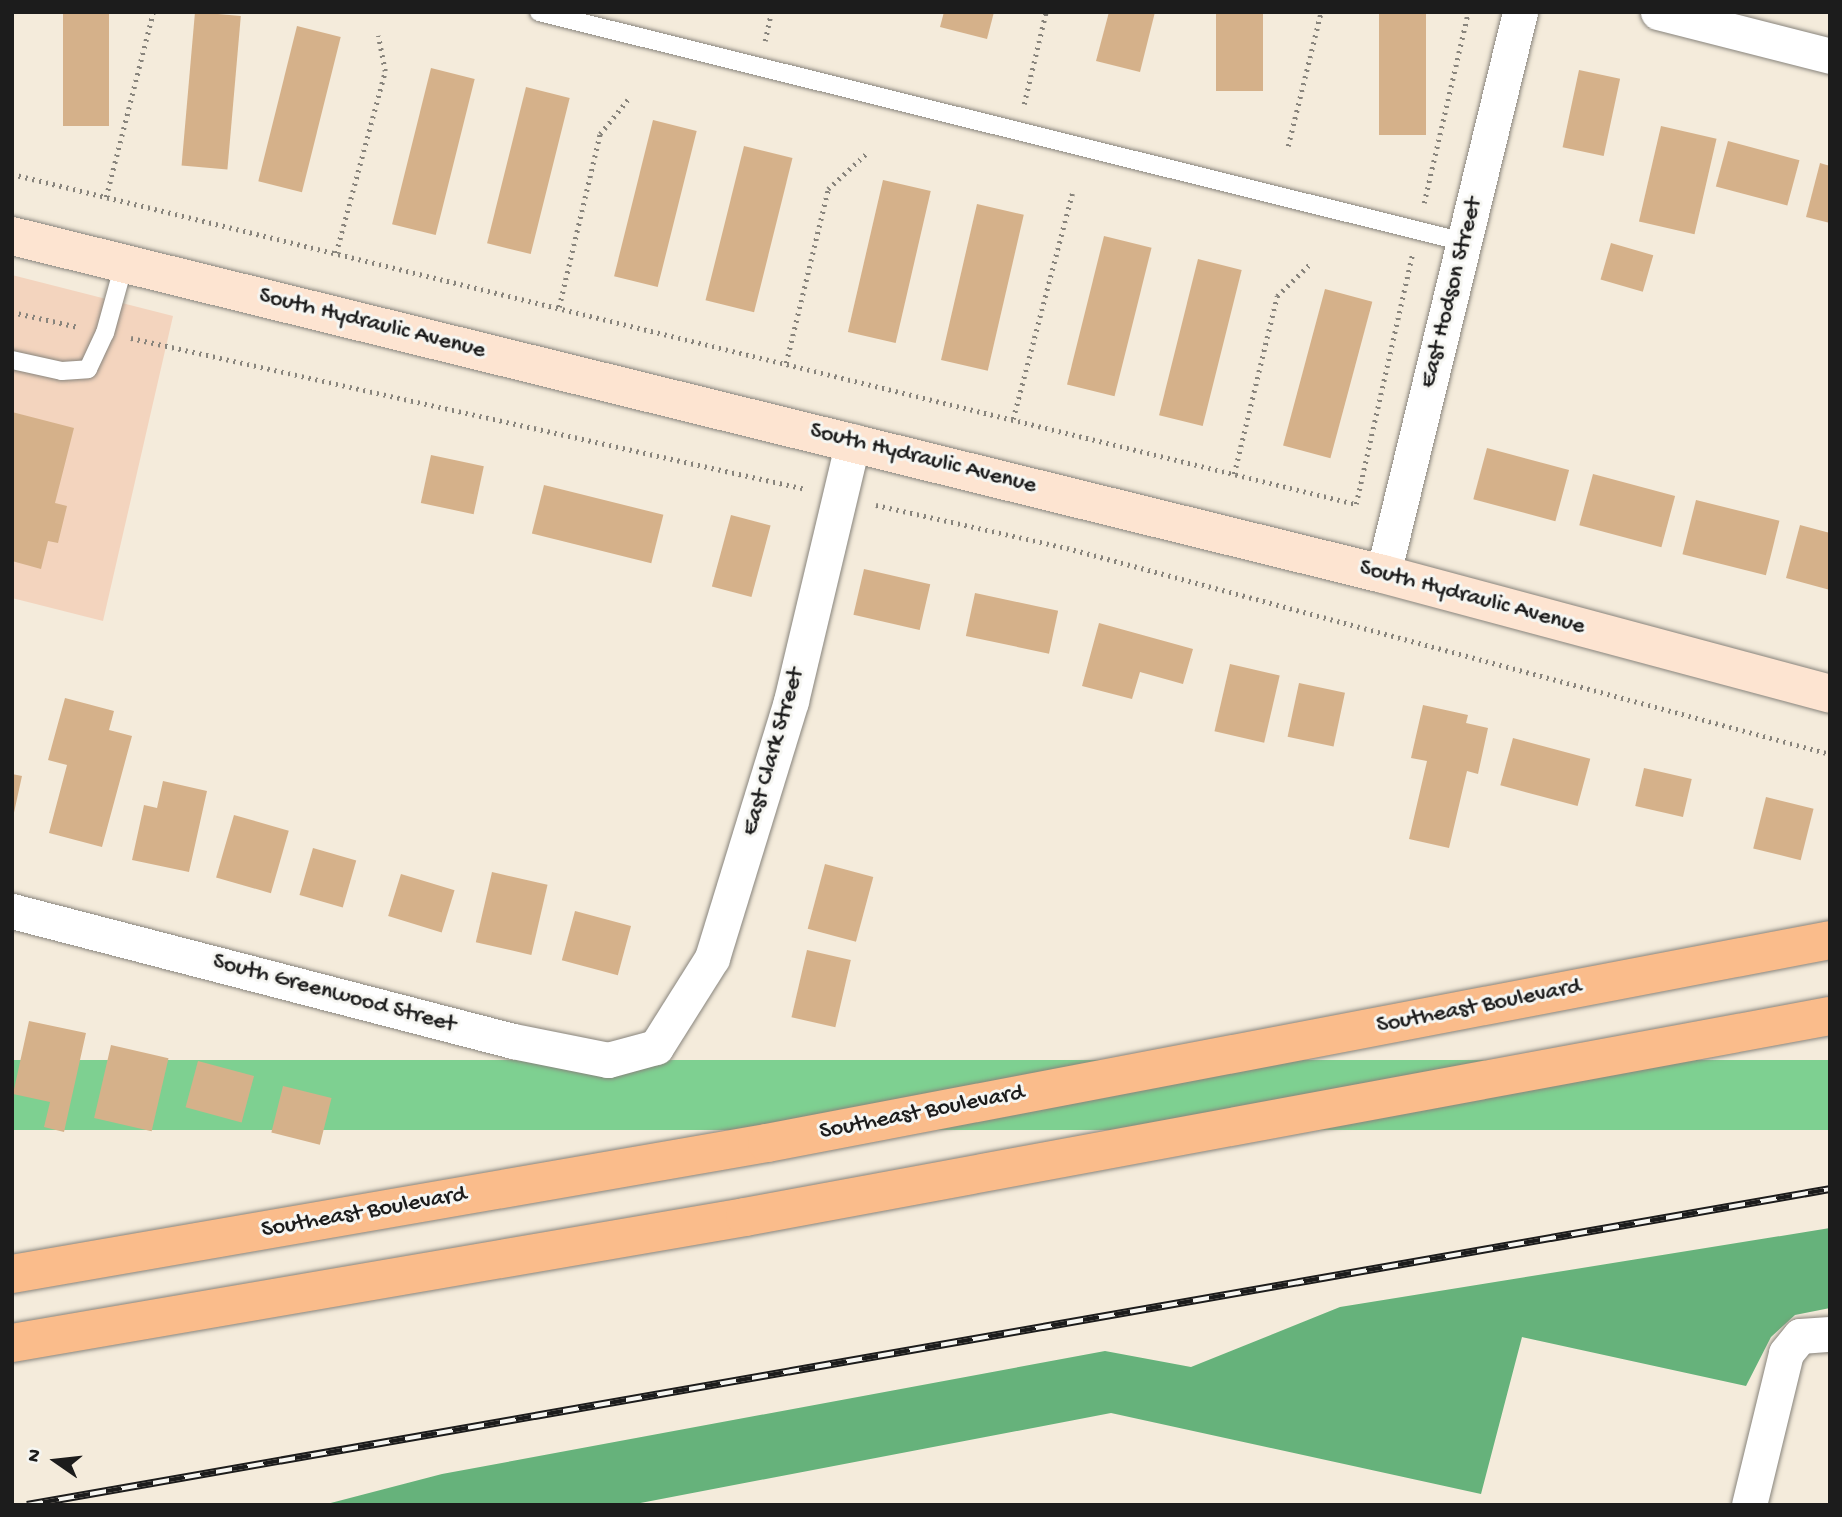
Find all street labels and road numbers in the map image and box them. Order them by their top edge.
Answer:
street label: East Hodson Street [1414,195,1490,391]
street label: South Hydraulic Avenue [256,282,488,366]
street label: South Hydraulic Avenue [807,417,1039,501]
street label: South Hydraulic Avenue [1356,554,1588,642]
street label: East Clark Street [736,665,812,839]
street label: South Greenwood Street [209,948,459,1040]
street label: Southeast Boulevard [1374,973,1584,1041]
street label: Southeast Boulevard [817,1079,1027,1147]
street label: Southeast Boulevard [259,1181,469,1245]

